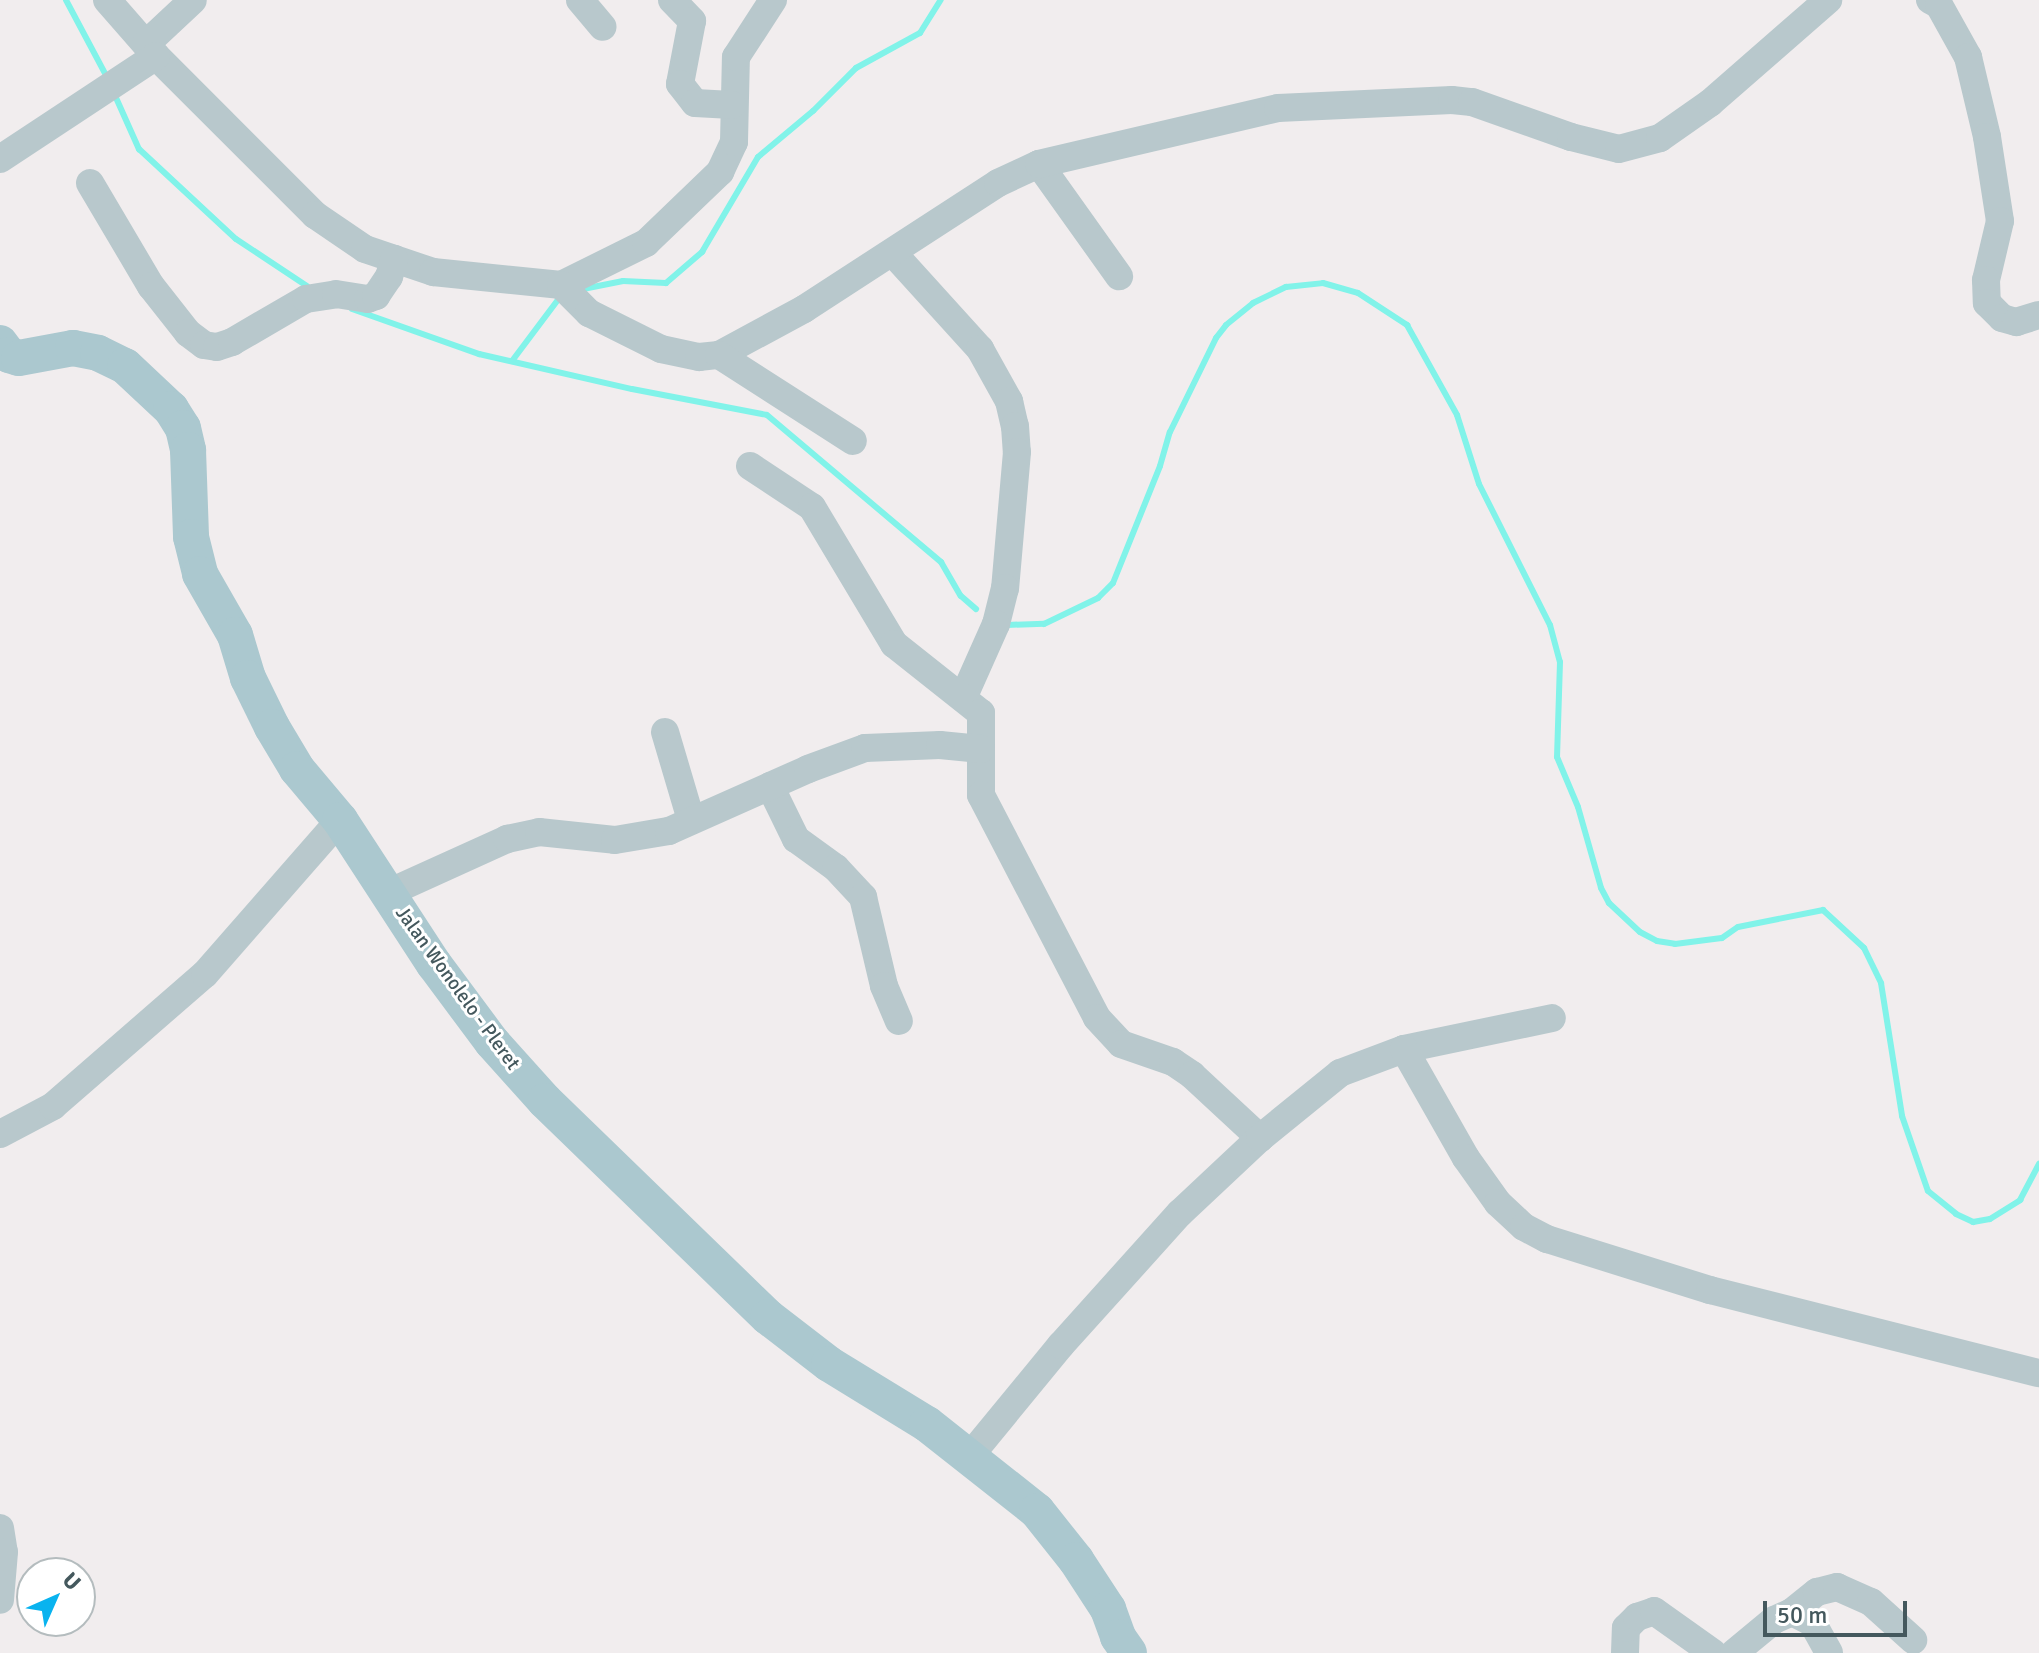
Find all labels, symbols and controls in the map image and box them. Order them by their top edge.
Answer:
street label: Jalan Wonolelo - Pleret [391,901,525,1075]
north arrow [16,1557,96,1637]
text: U [57,1566,87,1596]
scale bar [1767,1585,1911,1635]
text: 50 m [1777,1600,1827,1630]

